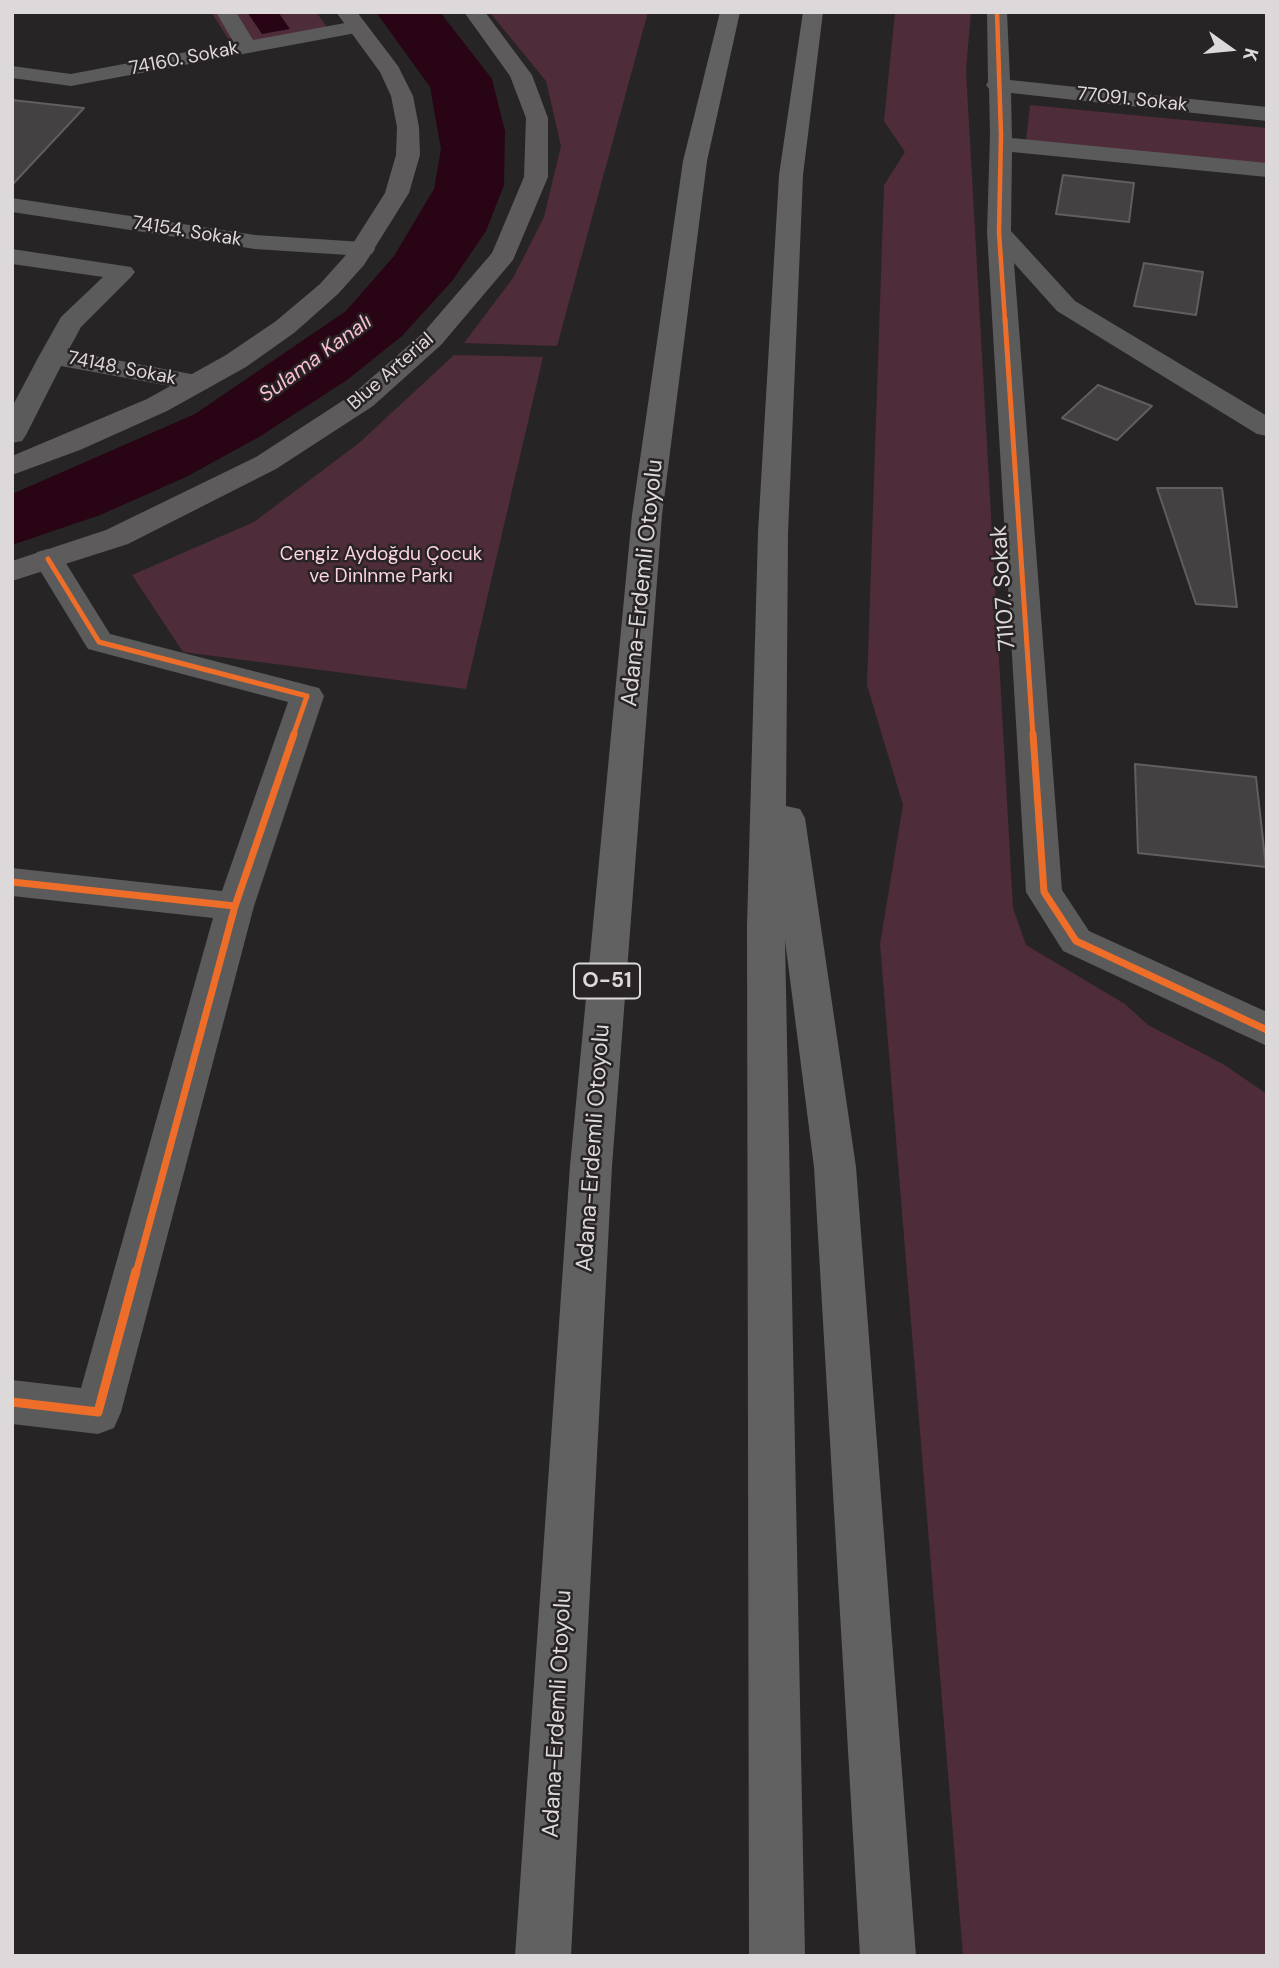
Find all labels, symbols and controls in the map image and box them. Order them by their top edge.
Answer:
north arrow [1195,14,1265,84]
street label: 74160. Sokak [127,37,241,81]
text: K [1237,45,1264,64]
street label: 77091. Sokak [1076,83,1188,117]
street label: 74154. Sokak [131,212,243,252]
water label: Sulama Kanalı [255,310,377,408]
street label: Blue Arterial [343,329,439,415]
street label: 74148. Sokak [66,347,178,391]
street label: Adana-Erdemli Otoyolu [616,458,670,708]
street label: 71107. Sokak [986,524,1022,652]
park label: Cengiz Aydoğdu Çocuk ve Dinlnme Parkı [280,544,482,588]
road number: O-51 [574,964,640,998]
street label: Adana-Erdemli Otoyolu [572,1023,616,1273]
street label: Adana-Erdemli Otoyolu [538,1589,578,1839]

